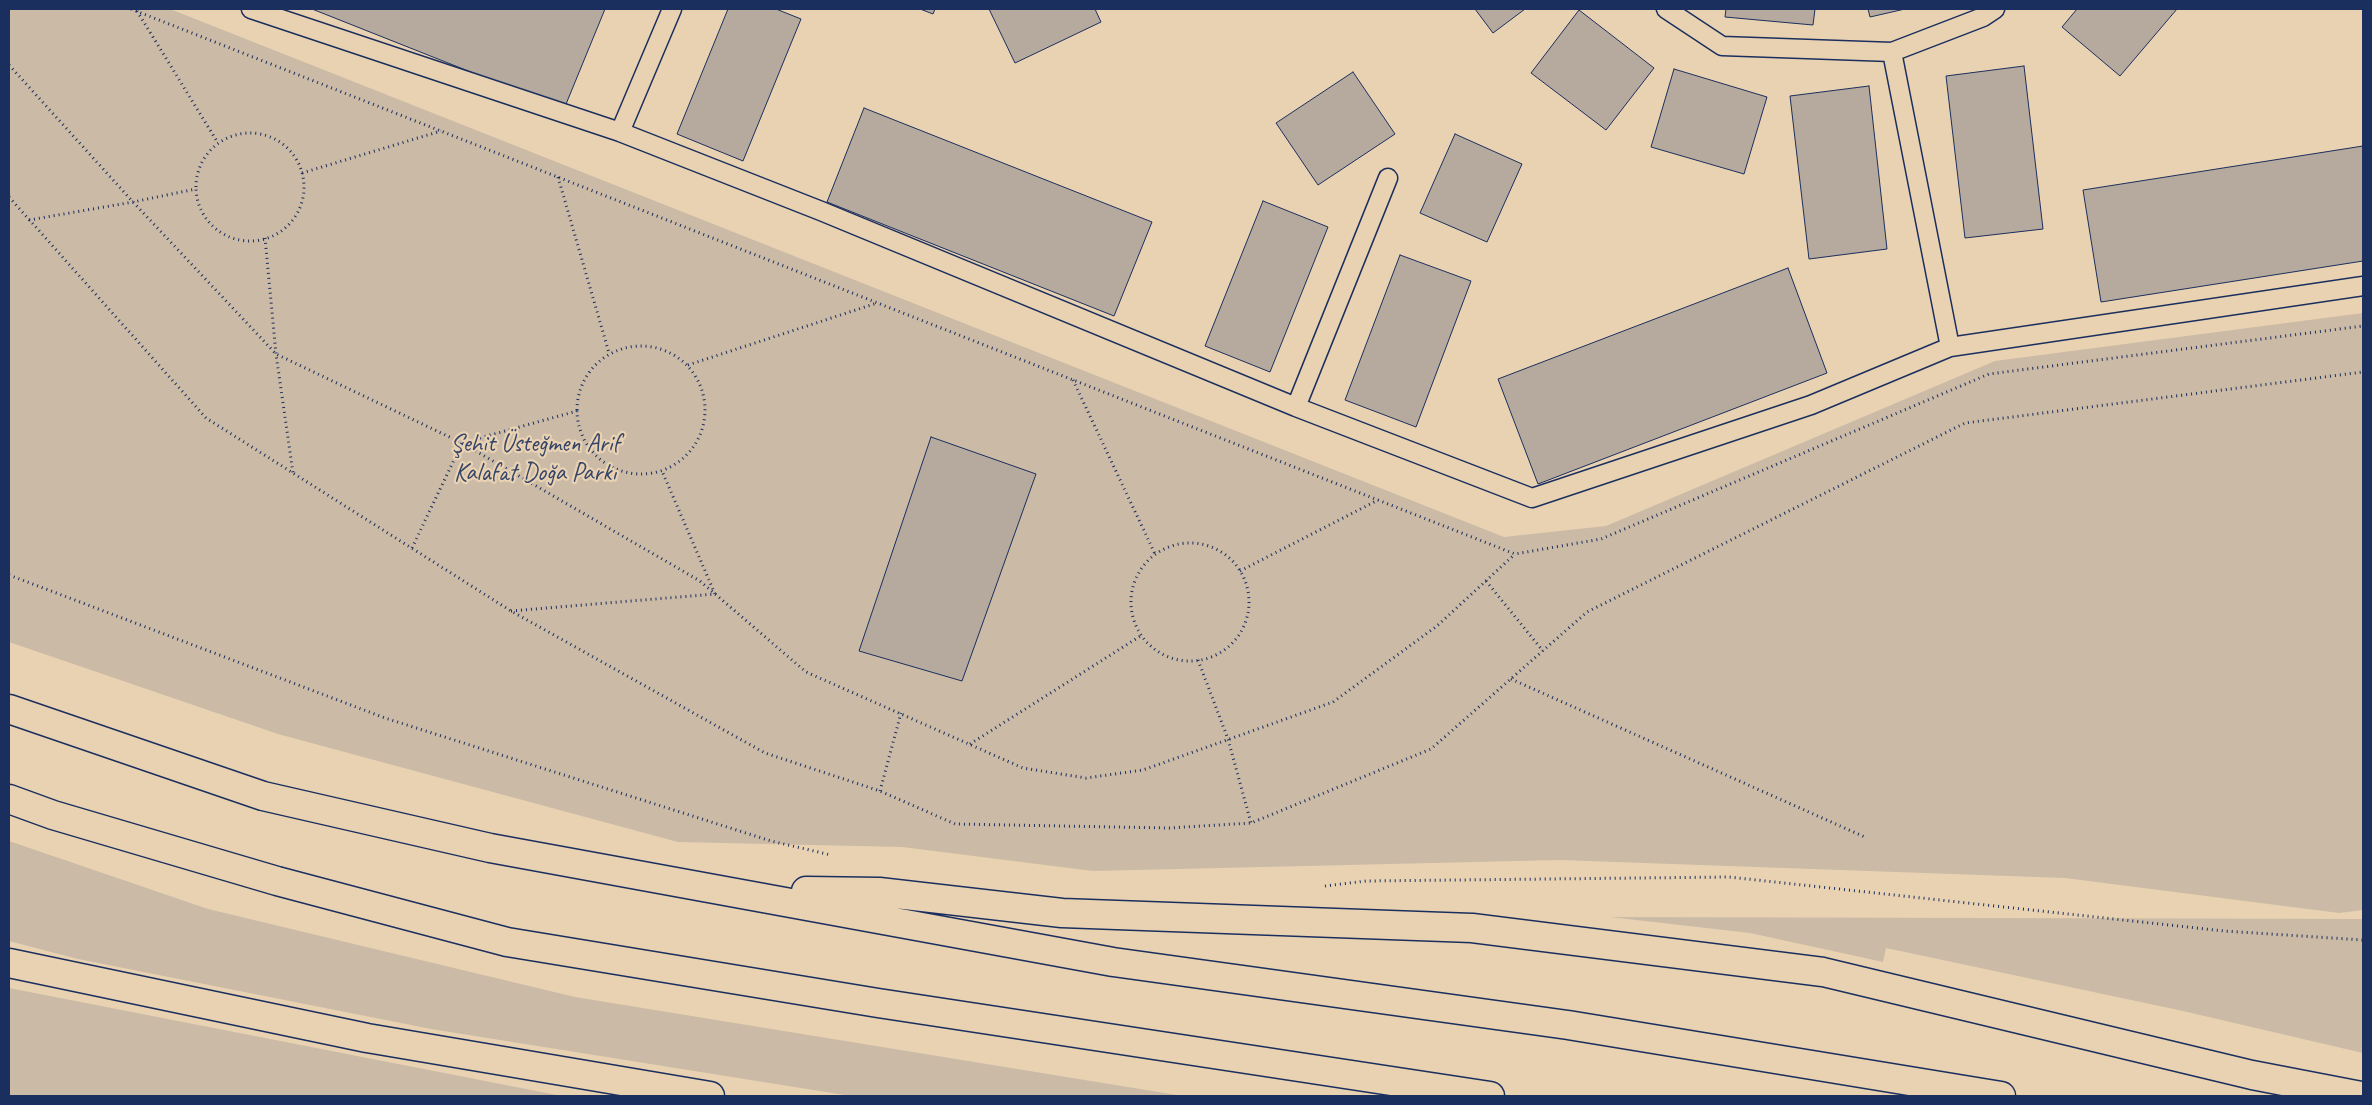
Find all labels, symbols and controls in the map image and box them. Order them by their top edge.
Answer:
park label: Şehit Üsteğmen Arif Kalafat Doğa Parkı [450,429,620,488]

